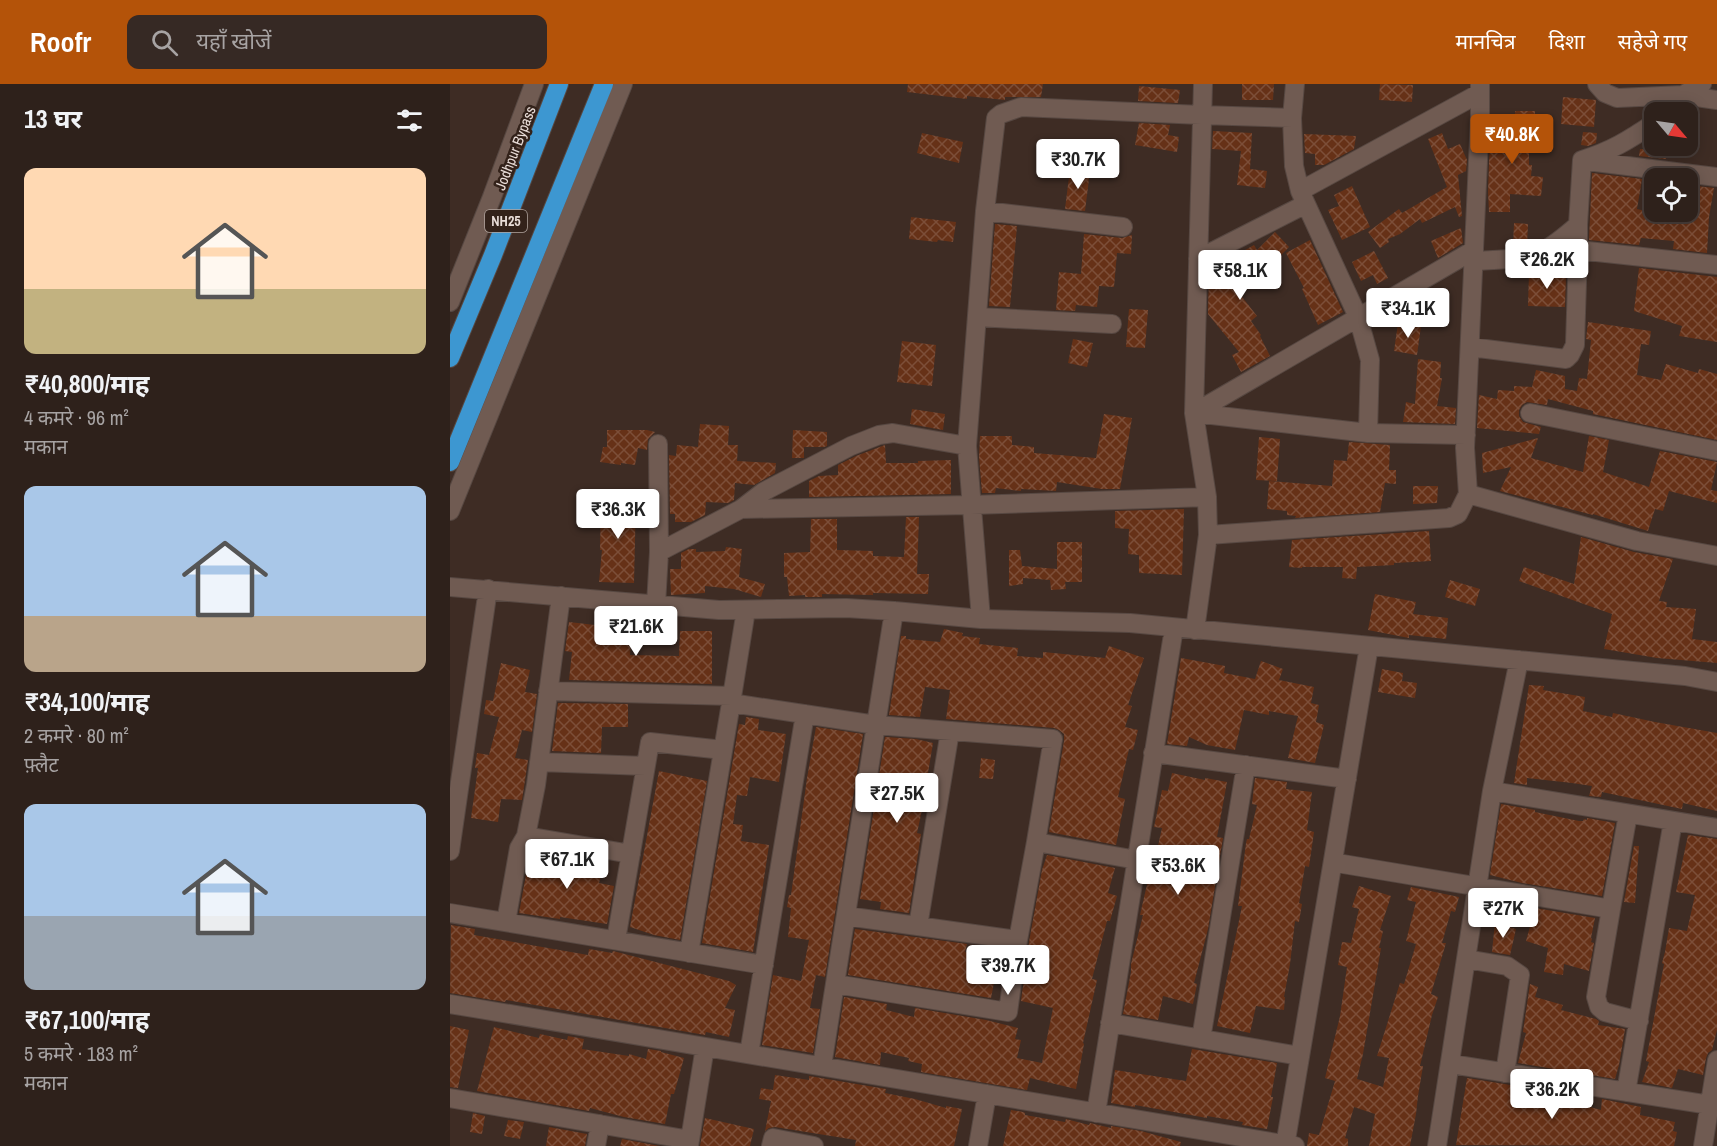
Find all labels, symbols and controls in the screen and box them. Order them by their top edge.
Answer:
search box [127,15,547,69]
text: Roofr [30,23,91,61]
icon: search [148,26,181,59]
text: यहाँ खोजें [196,26,271,56]
text: मानचित्र [1456,27,1516,56]
text: दिशा [1549,27,1585,56]
text: सहेजे गए [1618,27,1687,56]
text: 13 घर [24,101,82,136]
north arrow [1644,102,1698,156]
map controls [1644,102,1698,222]
street label: Jodhpur Bypass [489,103,541,193]
icon: filters [393,104,426,137]
pin: ₹40.8K [1463,114,1561,165]
text: ₹40.8K [1484,120,1540,147]
pin: ₹30.7K [1029,139,1127,190]
text: ₹30.7K [1050,145,1106,172]
button: locate [1644,168,1698,222]
icon: home [171,207,279,315]
road number: NH25 [485,210,527,232]
pin: ₹26.2K [1498,239,1596,290]
text: ₹26.2K [1519,245,1575,272]
pin: ₹58.1K [1191,250,1289,301]
text: ₹58.1K [1212,256,1268,283]
pin: ₹34.1K [1359,288,1457,339]
text: ₹34.1K [1380,294,1436,321]
text: ₹40,800/माह [24,366,150,401]
text: 4 कमरे · 96 m² [24,404,129,431]
text: मकान [24,433,68,460]
pin: ₹36.3K [569,489,667,540]
text: ₹36.3K [590,495,646,522]
icon: home [171,525,279,633]
pin: ₹21.6K [587,606,685,657]
text: ₹21.6K [608,612,664,639]
text: ₹34,100/माह [24,684,150,719]
text: 2 कमरे · 80 m² [24,722,129,749]
text: फ़्लैट [24,751,59,778]
pin: ₹27.5K [848,773,946,824]
text: ₹27.5K [869,779,925,806]
pin: ₹67.1K [518,839,616,890]
icon: home [171,843,279,951]
text: ₹67.1K [539,845,595,872]
pin: ₹53.6K [1129,845,1227,896]
text: ₹53.6K [1150,851,1206,878]
pin: ₹27K [1467,888,1539,939]
text: ₹27K [1482,894,1524,921]
pin: ₹39.7K [959,945,1057,996]
text: ₹39.7K [980,951,1036,978]
text: ₹67,100/माह [24,1002,150,1037]
text: 5 कमरे · 183 m² [24,1040,138,1067]
text: मकान [24,1069,68,1096]
pin: ₹36.2K [1503,1069,1601,1120]
text: ₹36.2K [1524,1075,1580,1102]

